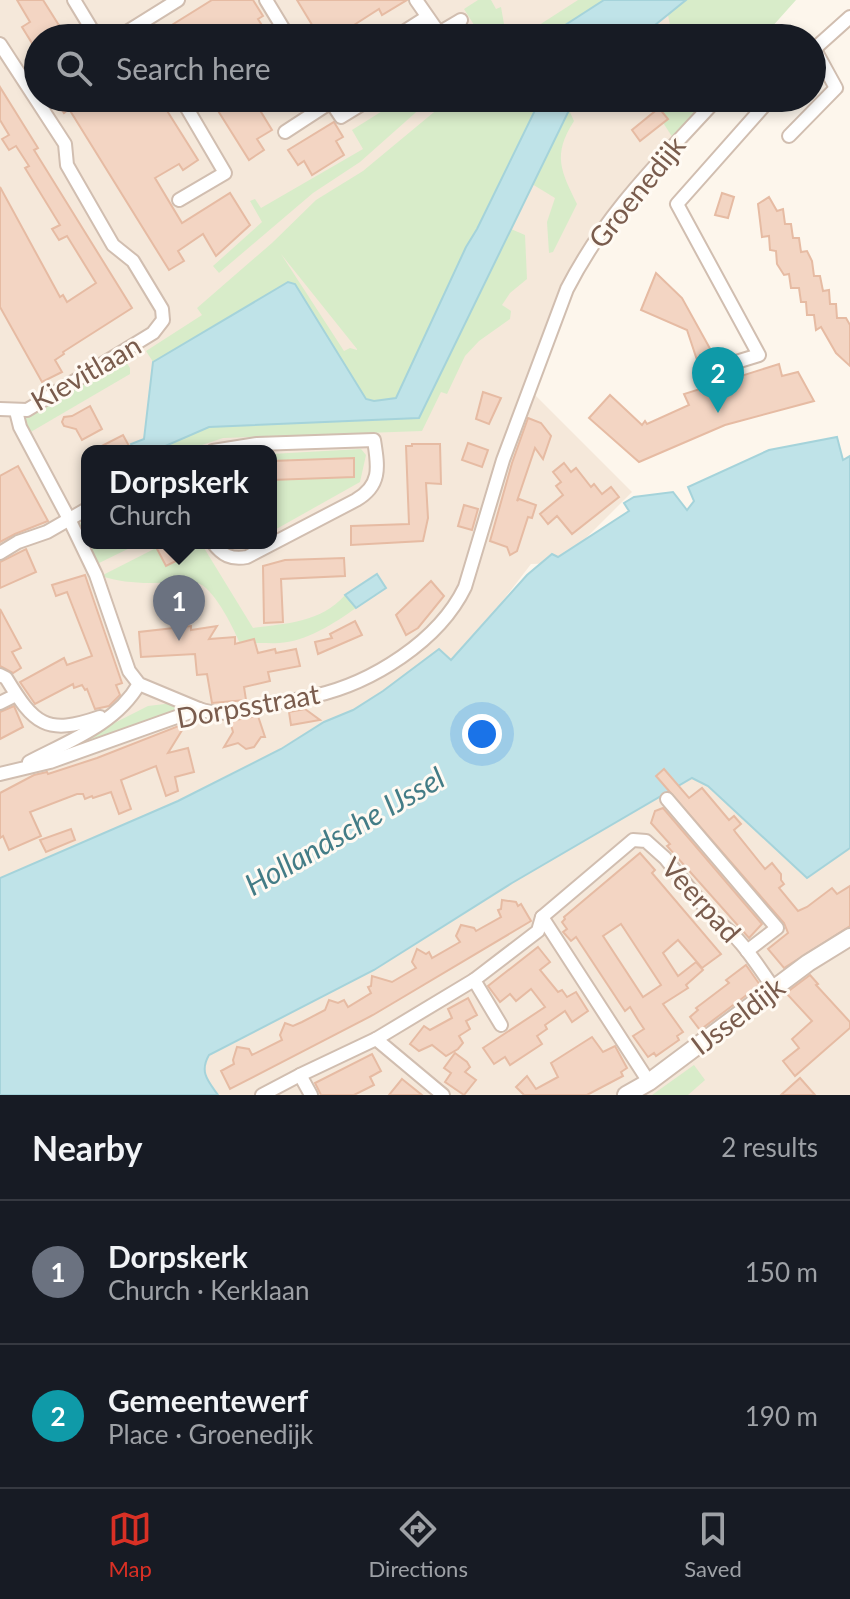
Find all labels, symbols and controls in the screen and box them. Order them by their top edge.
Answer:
search box [24,24,826,112]
icon: search [52,46,96,90]
text: Search here [116,50,271,86]
street label: Groenedijk [581,128,692,254]
street label: Kievitlaan [25,327,146,417]
pin: 2 [692,347,744,413]
popup [81,445,277,549]
text: Dorpskerk [109,463,249,499]
text: Church [109,499,191,531]
pin: 1 [153,575,205,641]
street label: Dorpsstraat [174,676,322,734]
your location [462,714,502,754]
water label: Hollandsche IJssel [238,758,450,902]
street label: Veerpad [655,850,748,949]
street label: IJsseldijk [684,969,791,1061]
text: Nearby [32,1127,143,1168]
text: 2 results [721,1131,818,1163]
text: Dorpskerk [108,1238,248,1274]
text: 1 [50,1256,66,1288]
text: 150 m [745,1256,818,1288]
text: Church · Kerklaan [108,1274,309,1306]
text: Gemeentewerf [108,1382,308,1418]
text: 2 [50,1400,66,1432]
text: 190 m [745,1400,818,1432]
text: Place · Groenedijk [108,1418,313,1450]
tab: Map [108,1507,152,1582]
tab: Directions [369,1507,468,1582]
tab: Saved [684,1507,742,1582]

